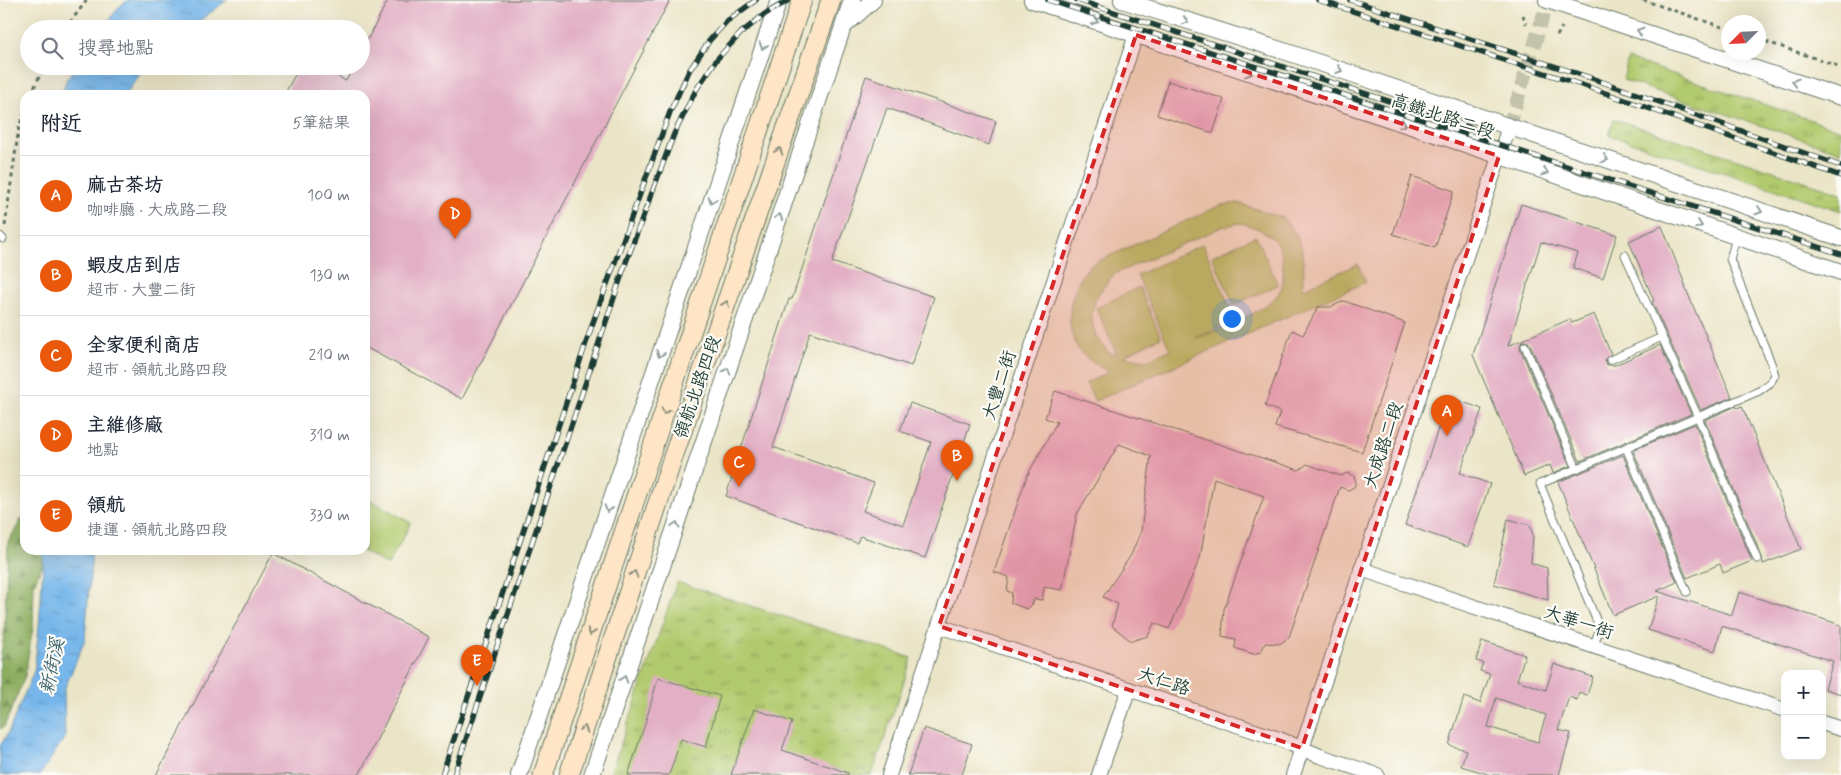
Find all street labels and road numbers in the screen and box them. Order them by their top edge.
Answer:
street label: 高鐵北路二段 [1388,89,1498,145]
street label: 領航北路四段 [669,332,727,442]
street label: 大豐二街 [977,347,1022,423]
street label: 大成路二段 [1359,399,1409,492]
street label: 大華一街 [1541,600,1617,645]
street label: 大仁路 [1134,662,1193,702]

